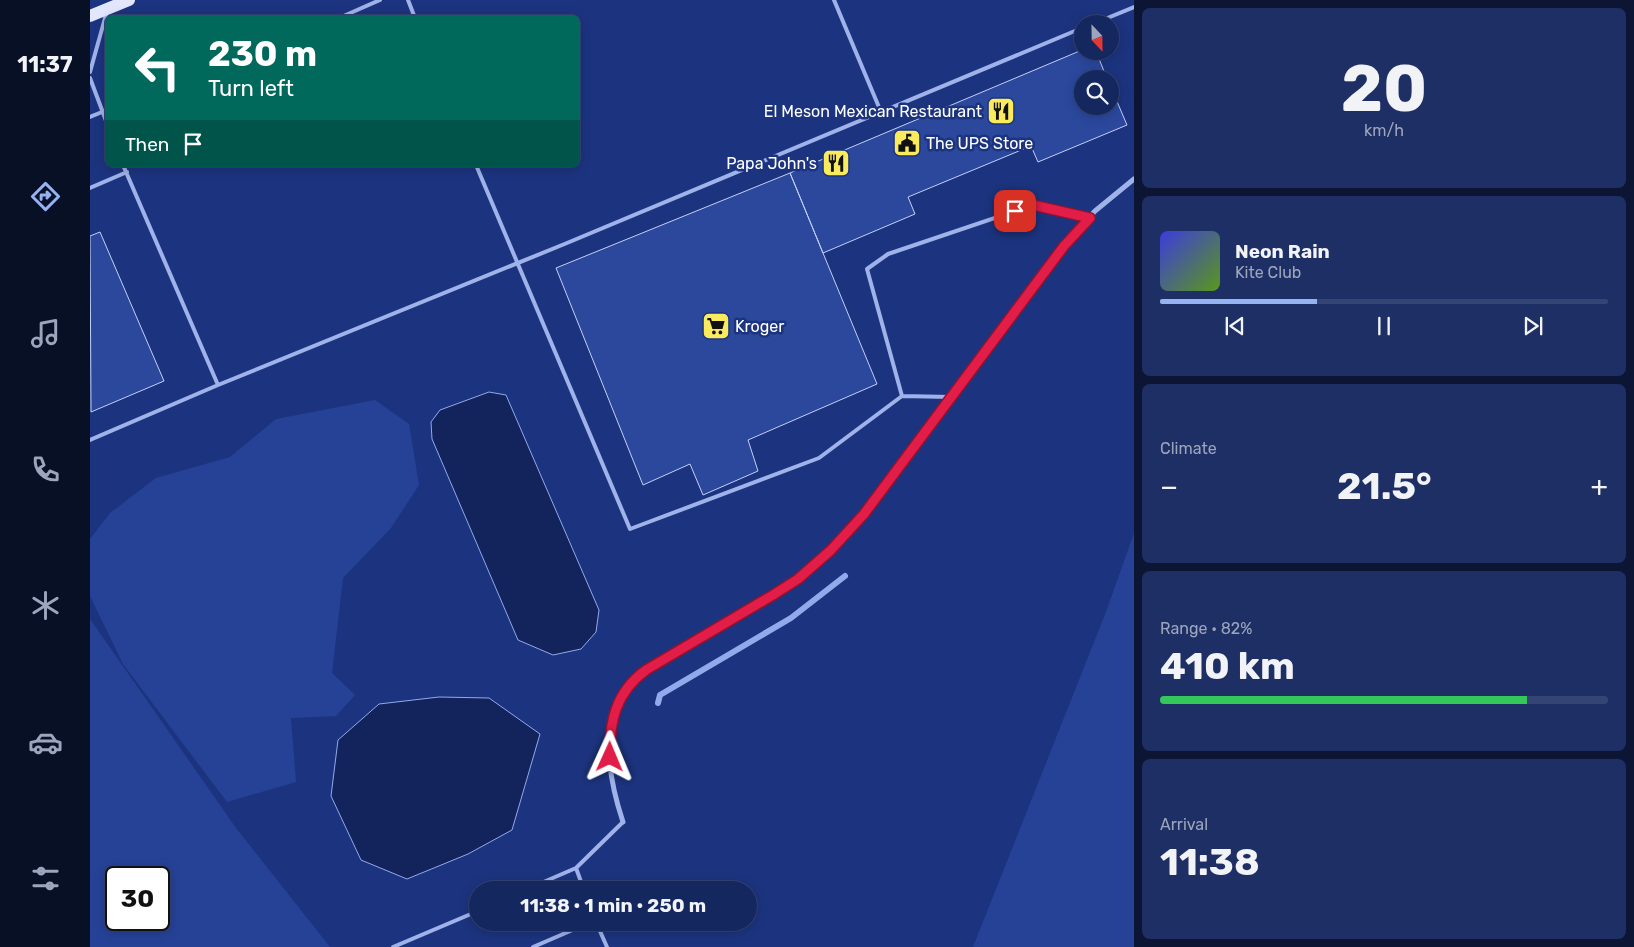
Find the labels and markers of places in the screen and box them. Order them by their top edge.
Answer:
restaurant icon: El Meson Mexican Restaurant [986,96,1016,126]
place label: El Meson Mexican Restaurant [764,102,982,121]
public building icon: The UPS Store [892,128,922,158]
place label: The UPS Store [926,134,1033,153]
restaurant icon: Papa John's [821,148,851,178]
place label: Papa John's [726,154,817,173]
pin [994,190,1036,232]
supermarket icon: Kroger [701,311,731,341]
place label: Kroger [735,317,784,336]

